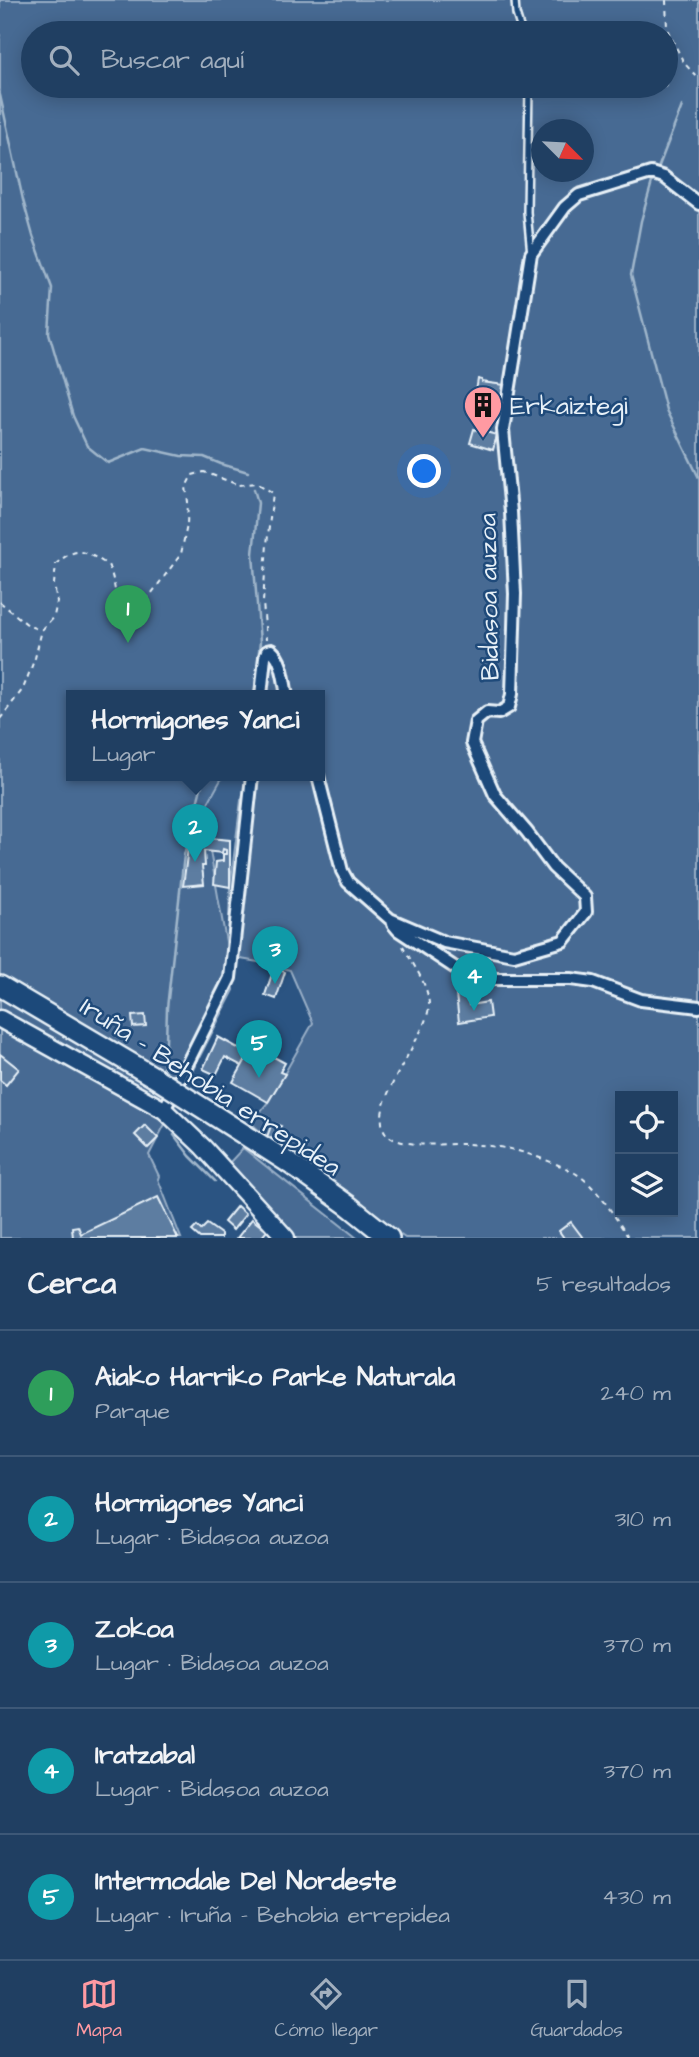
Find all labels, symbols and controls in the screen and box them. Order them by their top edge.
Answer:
search box [21,21,678,98]
icon: search [45,41,83,79]
text: Buscar aquí [101,42,244,78]
north arrow [531,119,594,182]
building icon: Erkaiztegi [462,384,504,439]
place label: Erkaiztegi [510,388,628,426]
your location [407,454,441,488]
street label: Bidasoa auzoa [470,513,508,681]
pin: 1 [105,585,151,643]
popup [66,690,325,781]
text: Hormigones Yanci [92,702,299,738]
text: Lugar [92,738,155,770]
pin: 2 [172,804,218,862]
pin: 3 [252,926,298,984]
pin: 4 [451,953,497,1011]
street label: Iruña - Behobia errepidea [73,989,348,1185]
pin: 5 [236,1020,282,1078]
map controls [615,1091,678,1217]
button: locate [615,1091,678,1154]
button: layers [615,1154,678,1217]
text: Cerca [28,1263,116,1305]
text: 5 resultados [536,1268,671,1300]
text: Aiako Harriko Parke Naturala [95,1359,455,1395]
text: 1 [50,1377,52,1409]
text: 240 m [601,1377,671,1409]
text: Parque [95,1395,170,1427]
text: Hormigones Yanci [95,1485,303,1521]
text: 2 [44,1503,58,1535]
text: 310 m [615,1503,671,1535]
text: Lugar · Bidasoa auzoa [95,1521,329,1553]
text: Zokoa [95,1611,174,1647]
text: 3 [45,1629,57,1661]
text: 370 m [604,1629,671,1661]
text: Lugar · Bidasoa auzoa [95,1647,329,1679]
text: Iratzabal [95,1737,195,1773]
text: 4 [43,1755,59,1787]
text: 370 m [604,1755,671,1787]
text: Lugar · Bidasoa auzoa [95,1773,329,1805]
text: Intermodale Del Nordeste [95,1863,397,1899]
text: 5 [43,1881,59,1913]
text: 430 m [602,1881,671,1913]
text: Lugar · Iruña - Behobia errepidea [95,1899,450,1931]
tab: Mapa [76,1975,122,2044]
tab: Cómo llegar [274,1975,378,2044]
tab: Guardados [530,1975,623,2044]

